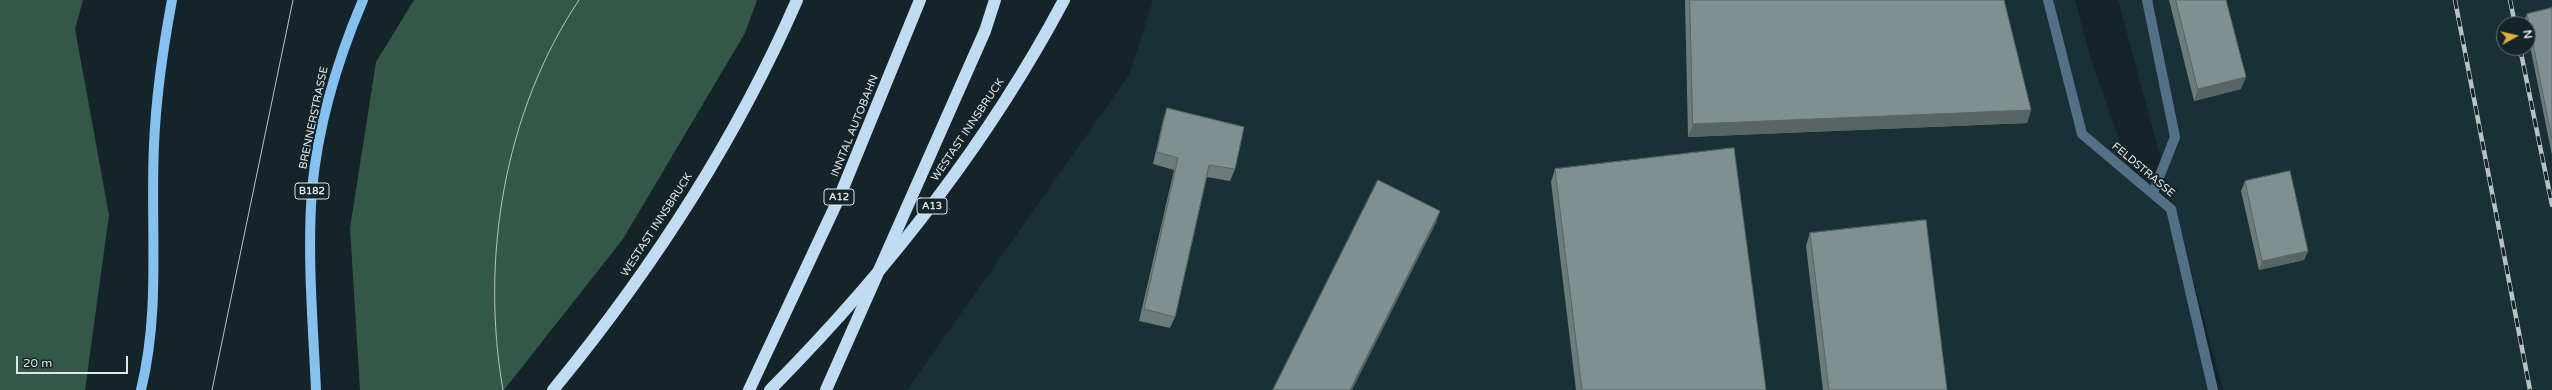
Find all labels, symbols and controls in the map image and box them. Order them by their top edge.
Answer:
north arrow [2496,16,2536,56]
text: N [2520,29,2534,40]
street label: BRENNERSTRASSE [297,65,331,171]
street label: INNTAL AUTOBAHN [828,73,882,179]
street label: WESTAST INNSBRUCK [929,76,1007,184]
street label: FELDSTRASSE [2109,140,2177,200]
street label: WESTAST INNSBRUCK [619,171,695,279]
road number: B182 [295,183,329,199]
road number: A12 [824,189,854,205]
road number: A13 [917,198,947,214]
scale bar [18,348,130,374]
text: 20 m [23,356,52,370]

